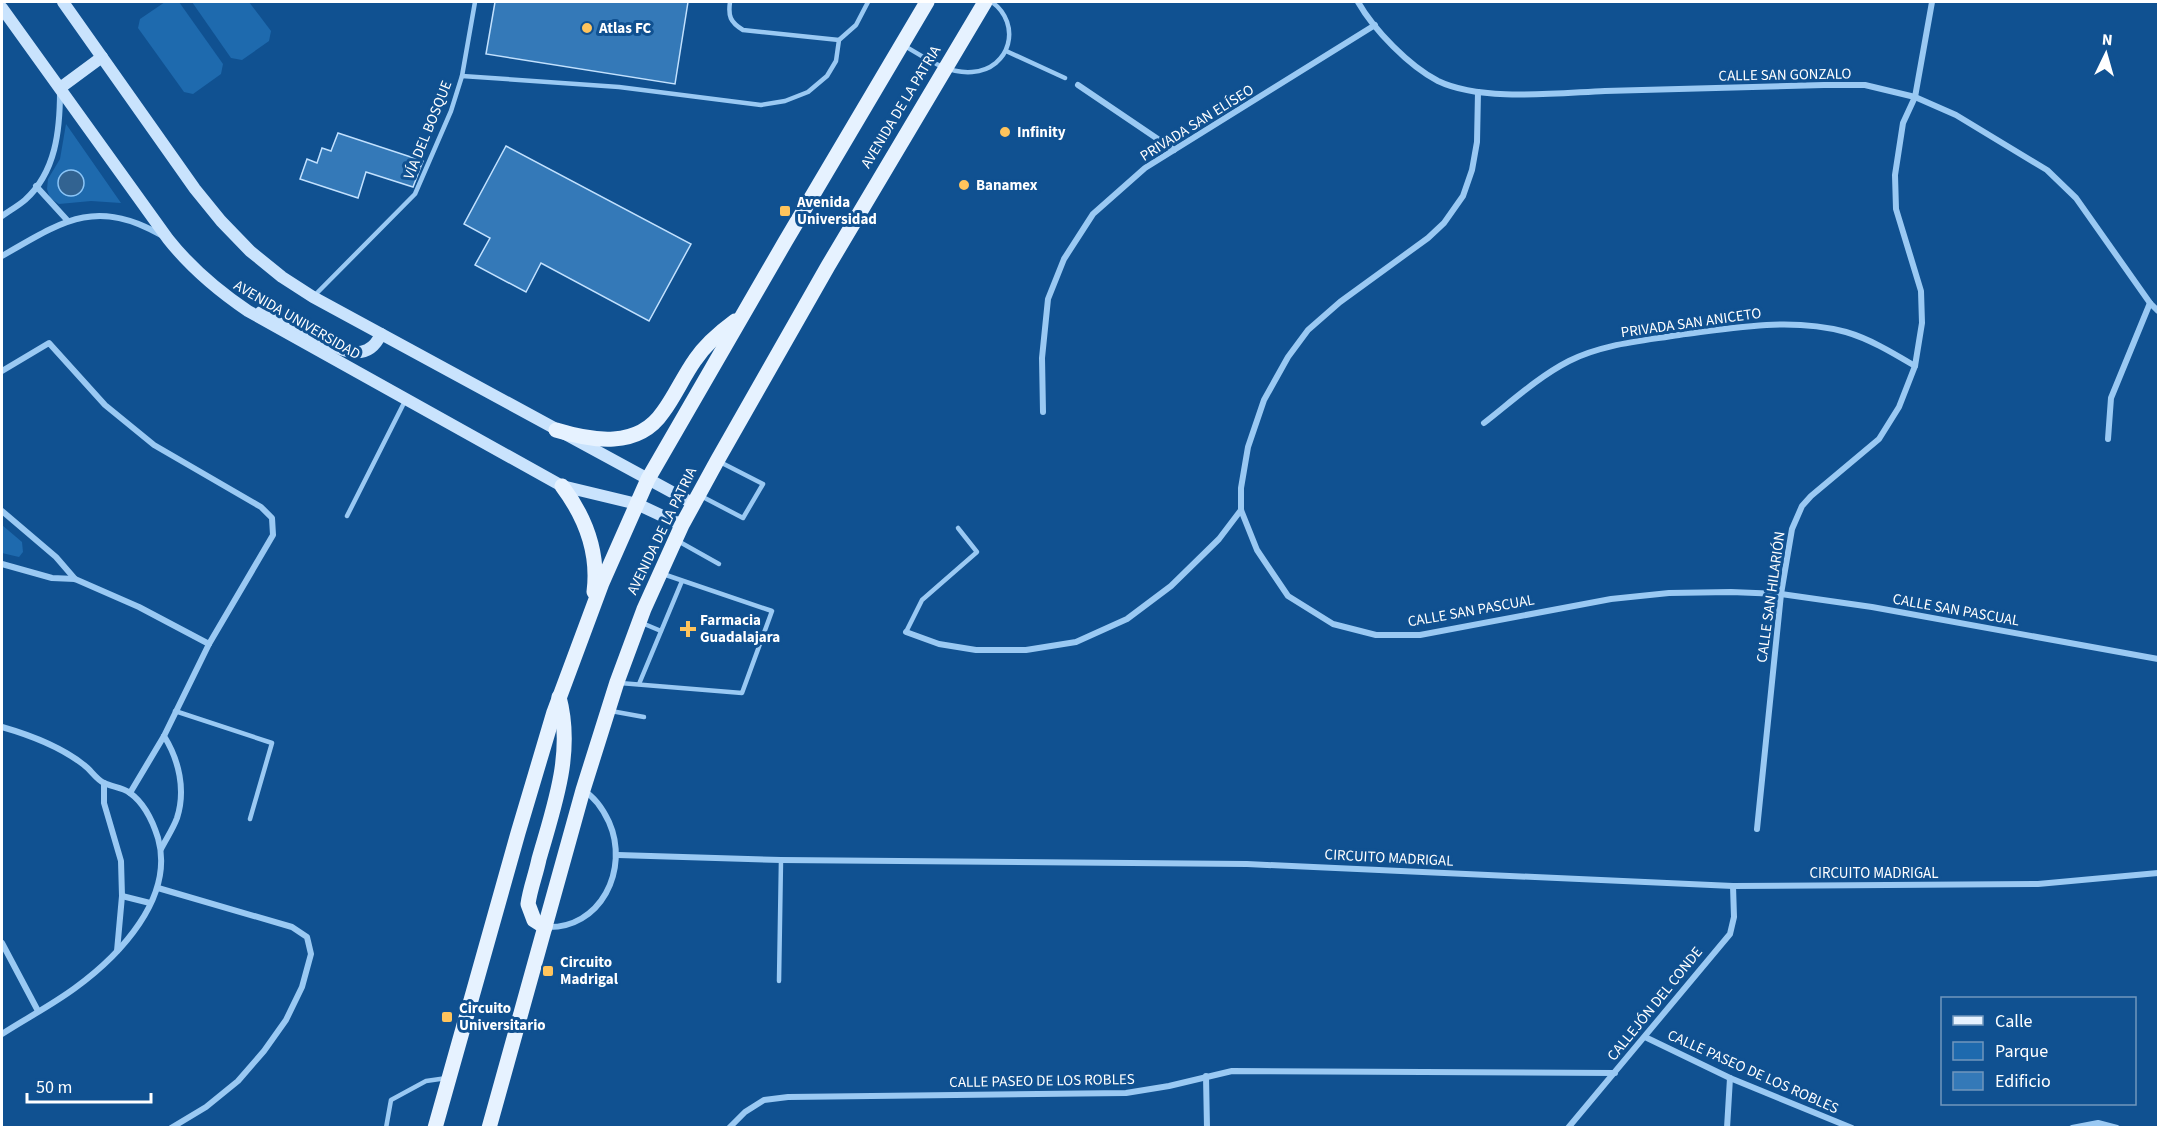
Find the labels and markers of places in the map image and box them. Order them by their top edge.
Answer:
place label: Atlas FC [598,18,652,39]
marker: Atlas FC [580,21,594,35]
place label: Infinity [1017,122,1066,143]
marker: Infinity [998,125,1012,139]
place label: Banamex [976,175,1038,196]
marker: Banamex [957,178,971,192]
place label: Avenida Universidad [796,192,877,230]
marker: Avenida Universidad [778,204,792,218]
place label: Farmacia Guadalajara [700,610,780,648]
marker: Farmacia Guadalajara [681,622,695,636]
place label: Circuito Madrigal [560,952,619,990]
marker: Circuito Madrigal [541,964,555,978]
place label: Circuito Universitario [459,998,546,1036]
marker: Circuito Universitario [440,1010,454,1024]

